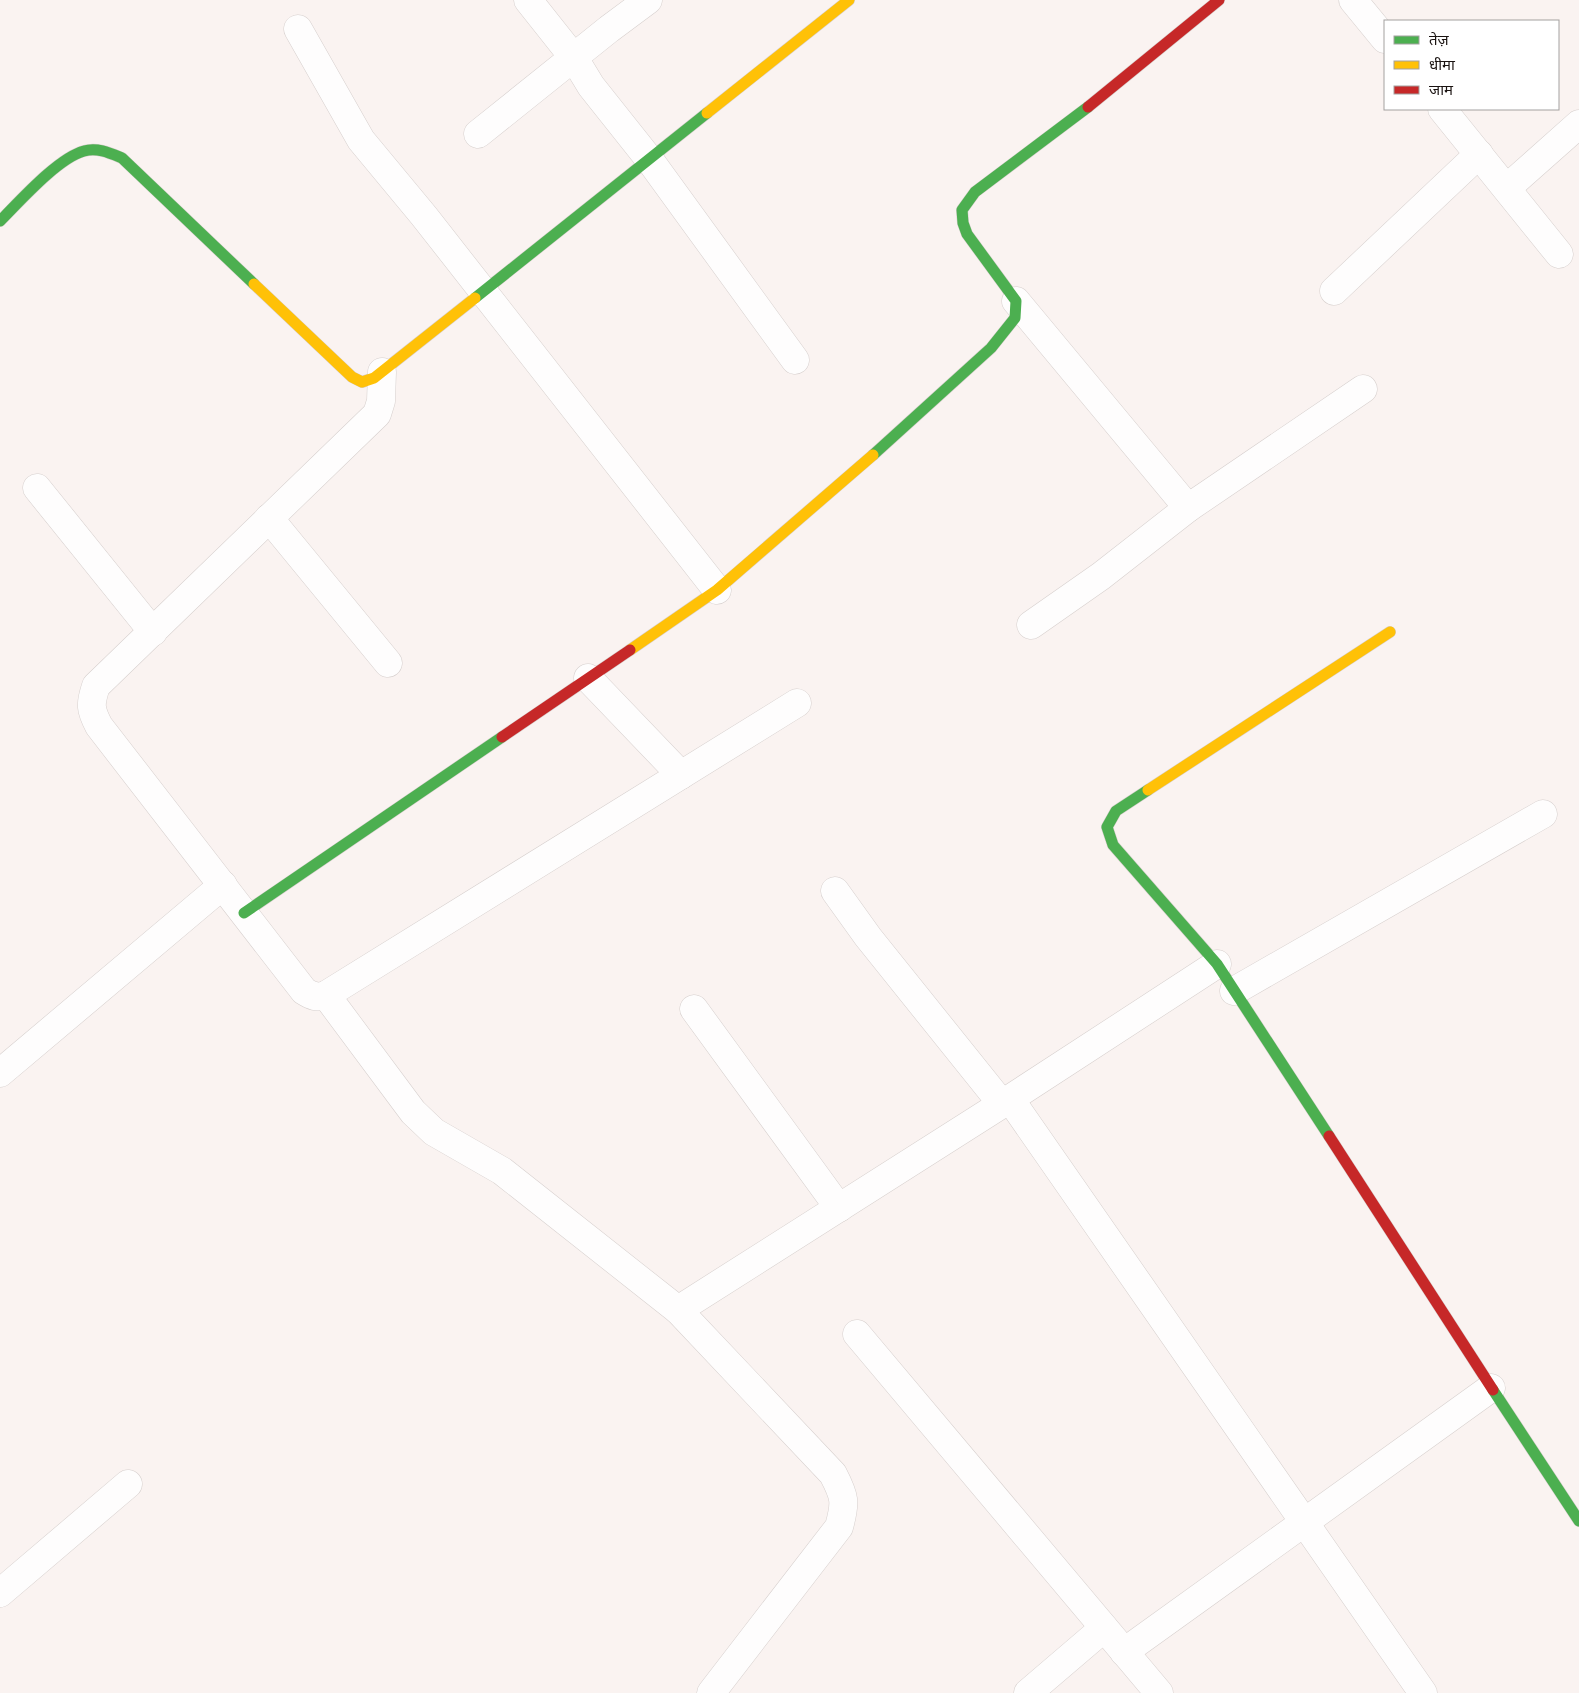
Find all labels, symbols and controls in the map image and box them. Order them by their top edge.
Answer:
legend [1384,20,1559,110]
text: तेज़ [1429,30,1450,49]
text: धीमा [1429,55,1456,74]
text: जाम [1429,80,1454,99]

